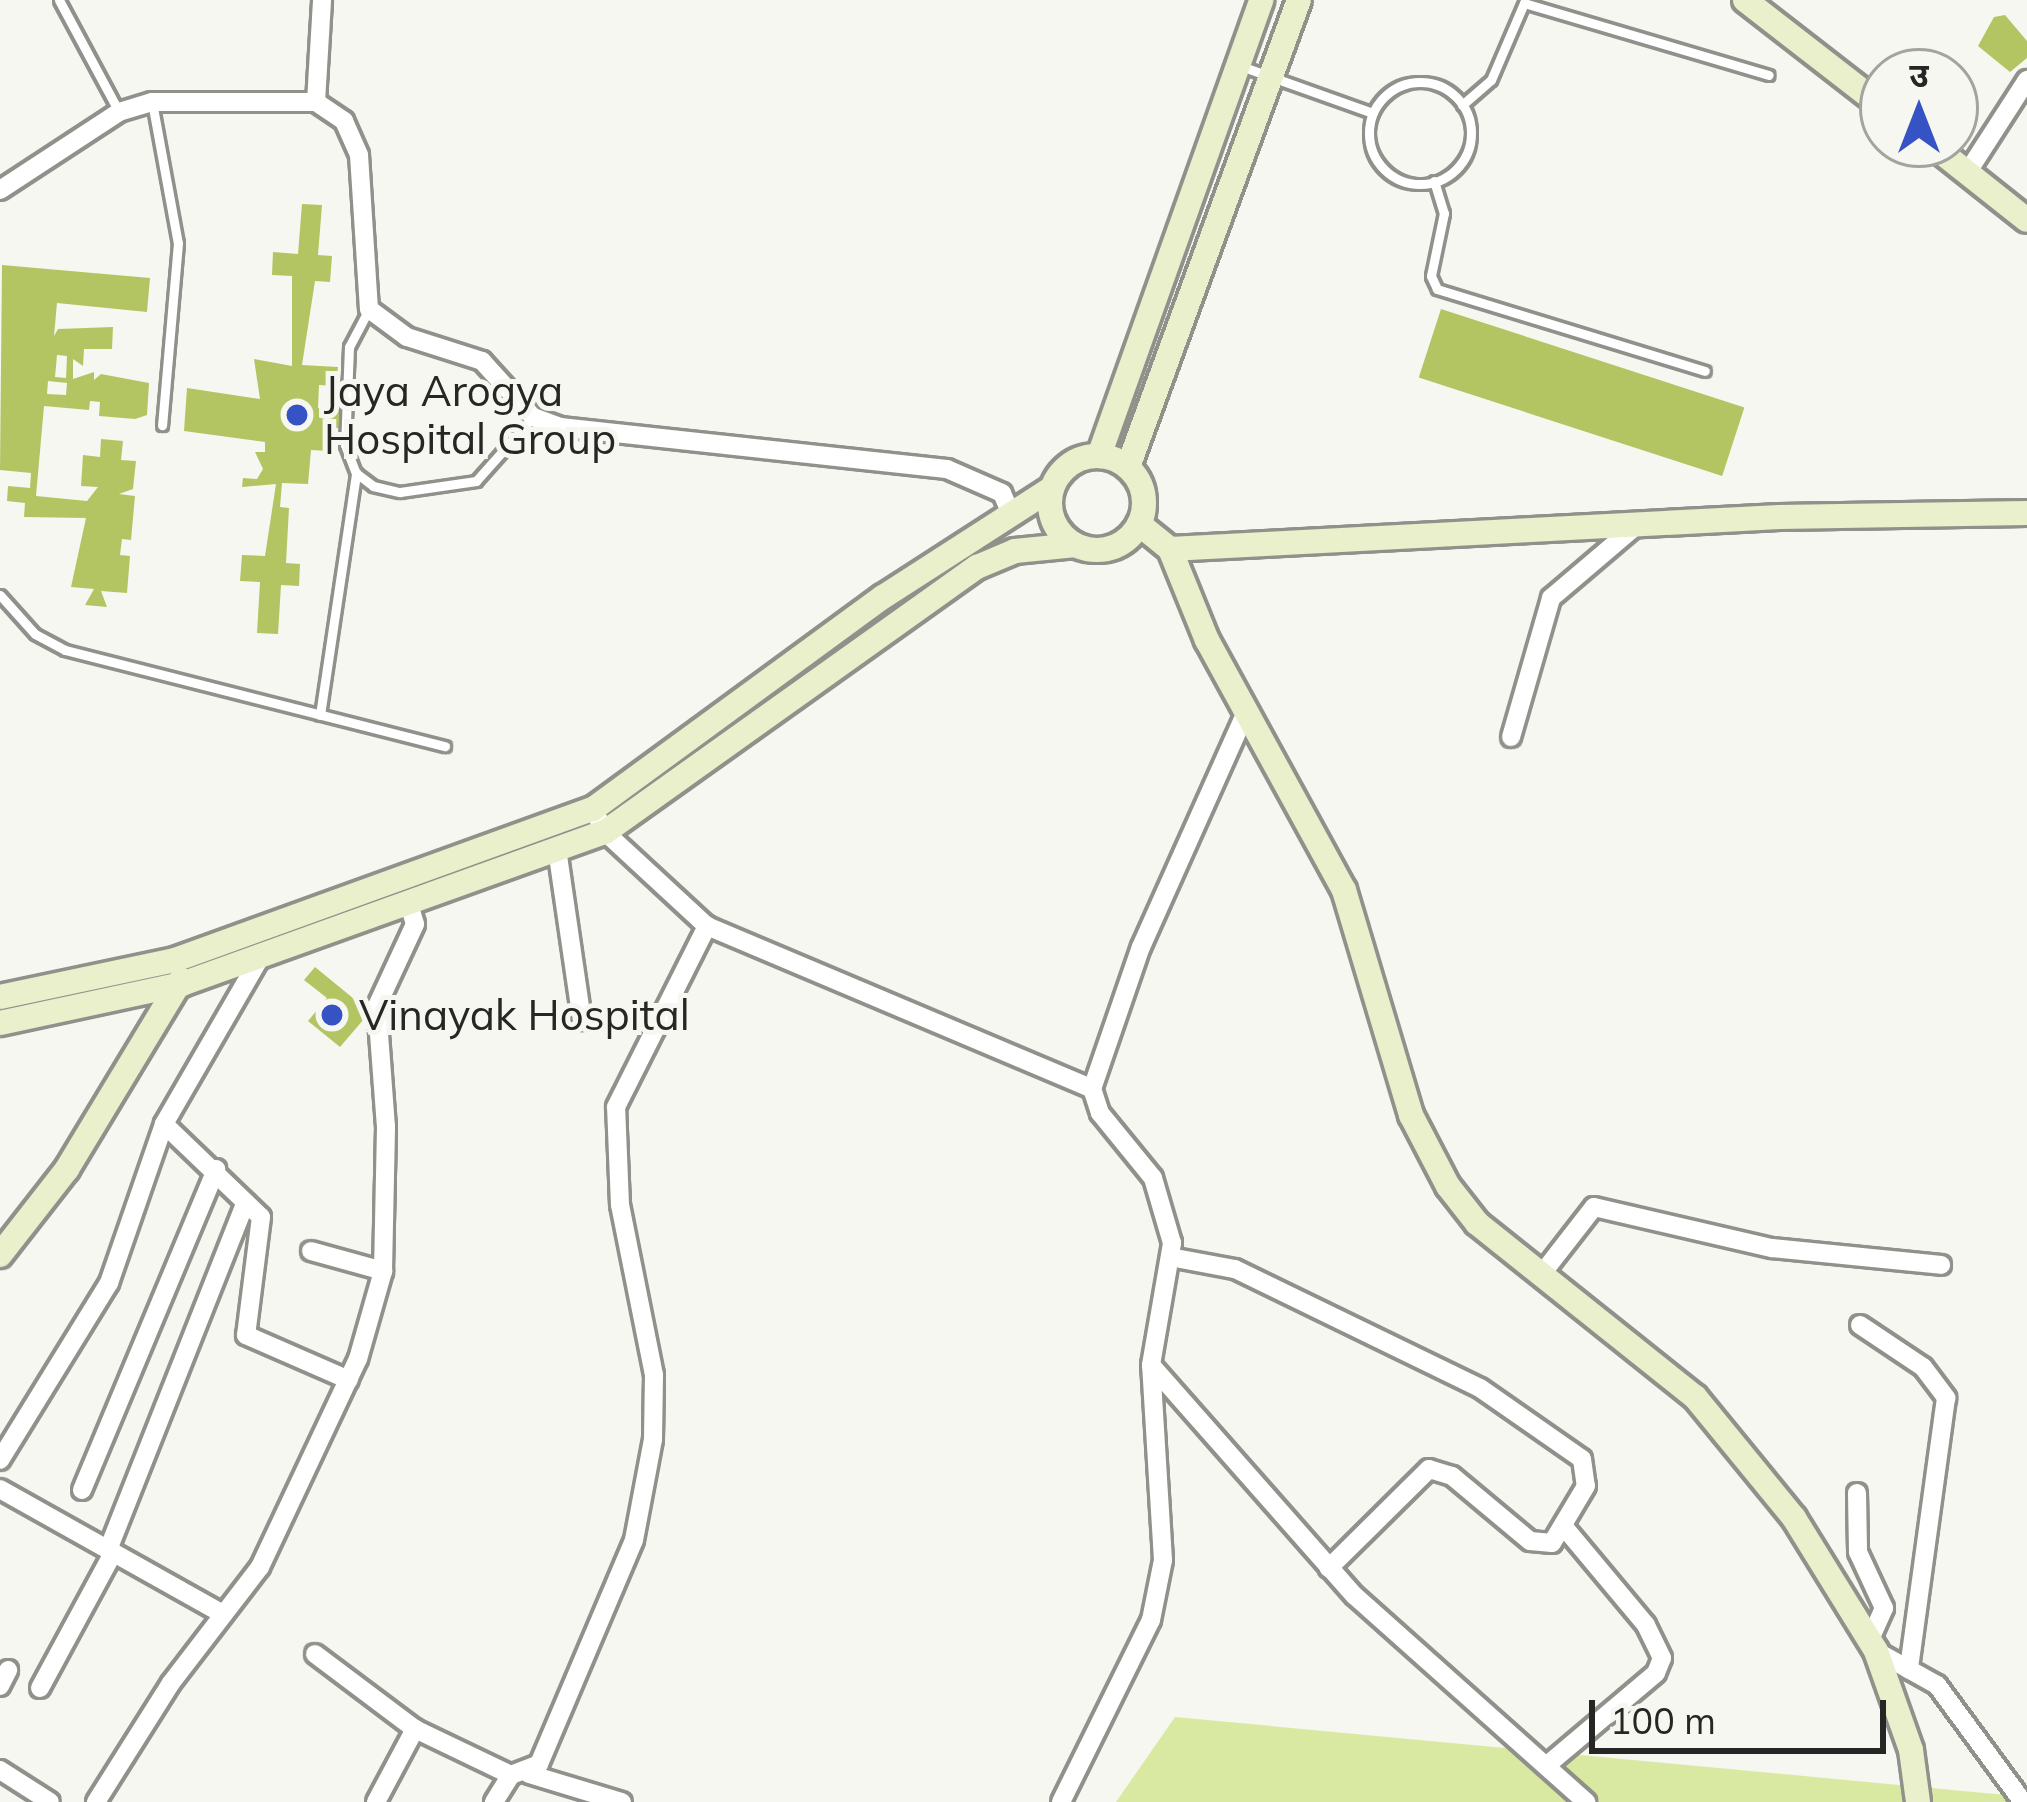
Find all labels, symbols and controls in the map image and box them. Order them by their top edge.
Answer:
north arrow [1859,48,1979,168]
text: उ [1909,54,1929,95]
place label: Jaya Arogya Hospital Group [324,366,616,464]
marker: Jaya Arogya Hospital Group [281,399,313,431]
place label: Vinayak Hospital [359,990,690,1040]
marker: Vinayak Hospital [316,999,348,1031]
scale bar [1595,1676,1892,1750]
text: 100 m [1610,1698,1716,1743]

